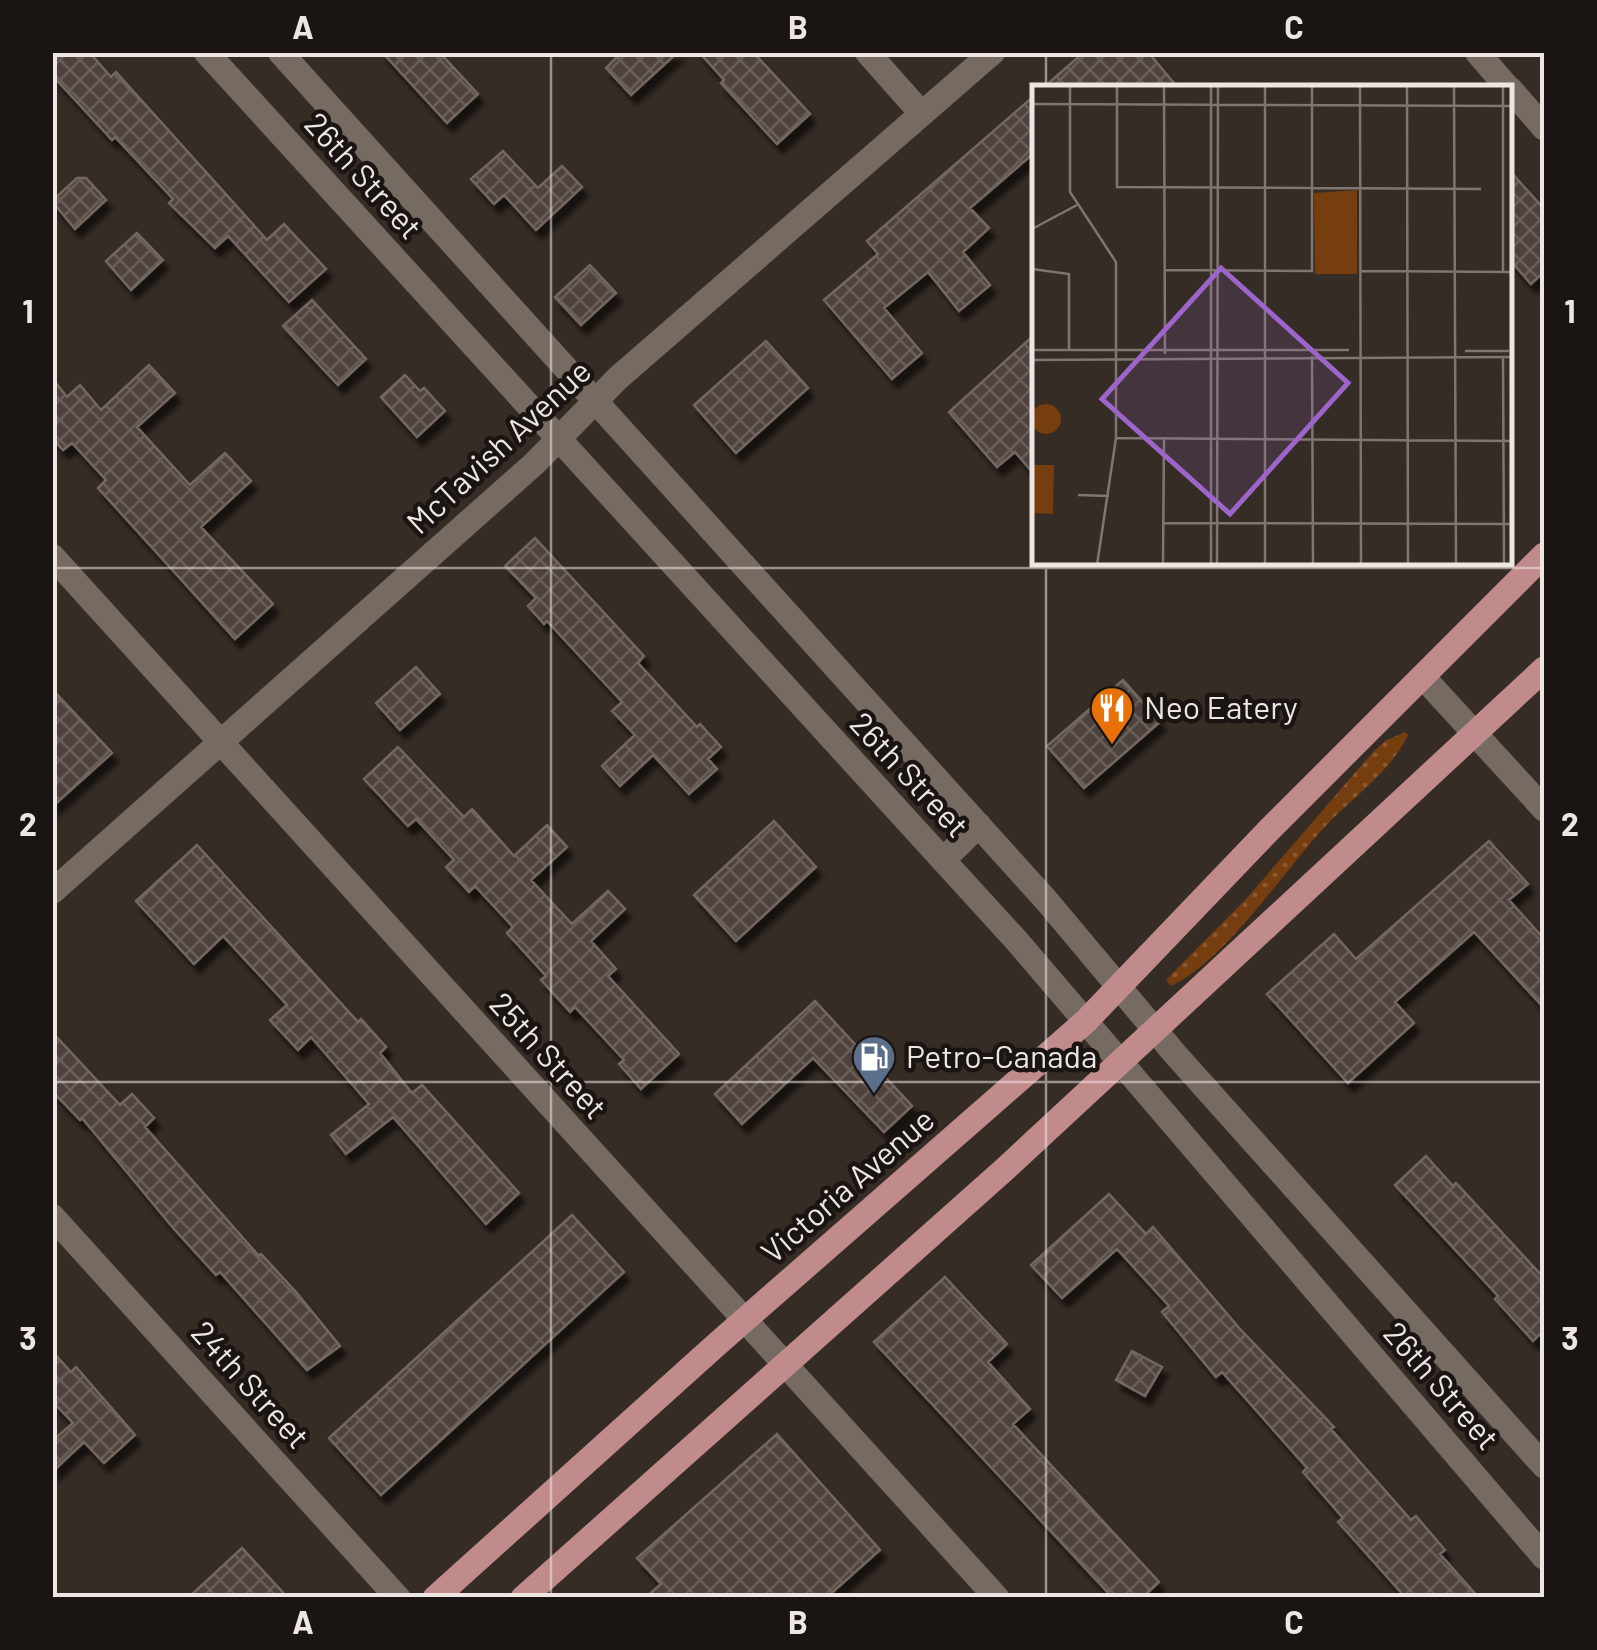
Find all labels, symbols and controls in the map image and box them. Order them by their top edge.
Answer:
text: A [292,7,314,45]
text: B [788,7,808,45]
text: C [1284,7,1304,45]
inset map [1032,85,1512,565]
street label: 26th Street [298,104,431,245]
text: 1 [22,291,34,329]
text: 1 [1564,291,1576,329]
street label: McTavish Avenue [398,351,597,540]
restaurant icon: Neo Eatery [1089,685,1135,746]
place label: Neo Eatery [1144,687,1298,725]
street label: 26th Street [843,704,978,844]
text: 2 [19,804,37,842]
text: 2 [1561,804,1579,842]
street label: 25th Street [483,984,616,1125]
fuel station icon: Petro-Canada [851,1034,897,1095]
place label: Petro-Canada [906,1036,1097,1074]
street label: Victoria Avenue [753,1099,941,1270]
street label: 24th Street [185,1312,318,1455]
street label: 26th Street [1377,1313,1508,1456]
text: 3 [19,1318,37,1356]
text: 3 [1561,1318,1579,1356]
text: A [292,1602,314,1640]
text: B [788,1602,808,1640]
text: C [1284,1602,1304,1640]

